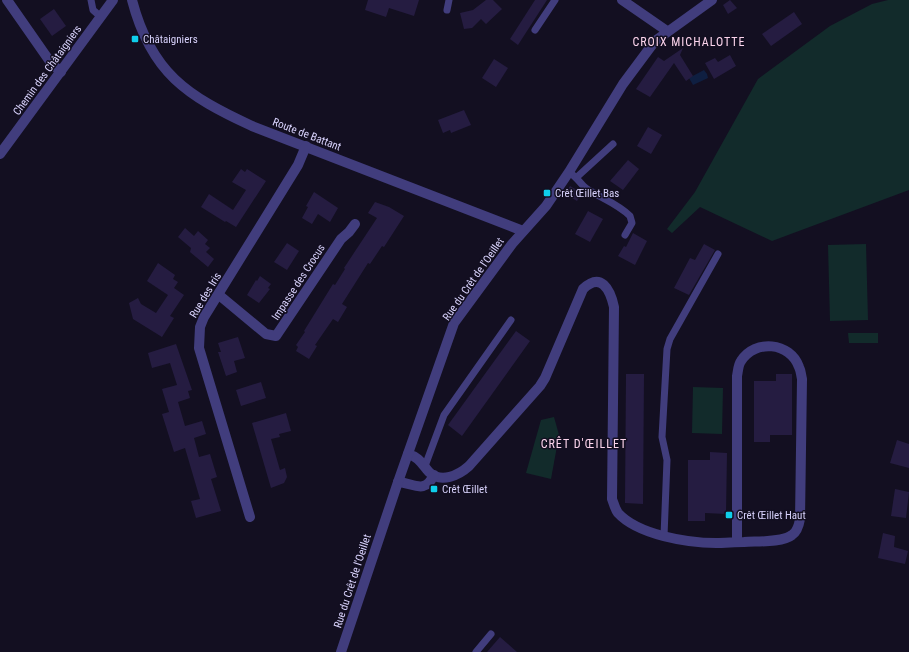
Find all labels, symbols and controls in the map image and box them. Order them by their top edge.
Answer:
street label: Chemin des Châtaigniers [10,23,84,118]
place label: Châtaigniers [143,33,198,46]
marker: Châtaigniers [130,34,140,44]
district label: CROIX MICHALOTTE [632,35,746,49]
street label: Route de Battant [271,115,343,154]
place label: Crêt Œillet Bas [555,187,619,200]
marker: Crêt Œillet Bas [542,188,552,198]
street label: Rue du Crêt de l'Oeillet [440,235,507,323]
street label: Impasse des Crocus [269,242,328,323]
street label: Rue des Iris [187,270,224,320]
district label: CRÊT D'ŒILLET [541,436,627,451]
place label: Crêt Œillet [442,483,488,496]
marker: Crêt Œillet [429,484,439,494]
place label: Crêt Œillet Haut [737,509,806,522]
marker: Crêt Œillet Haut [724,510,734,520]
street label: Rue du Crêt de l'Oeillet [331,533,374,630]

